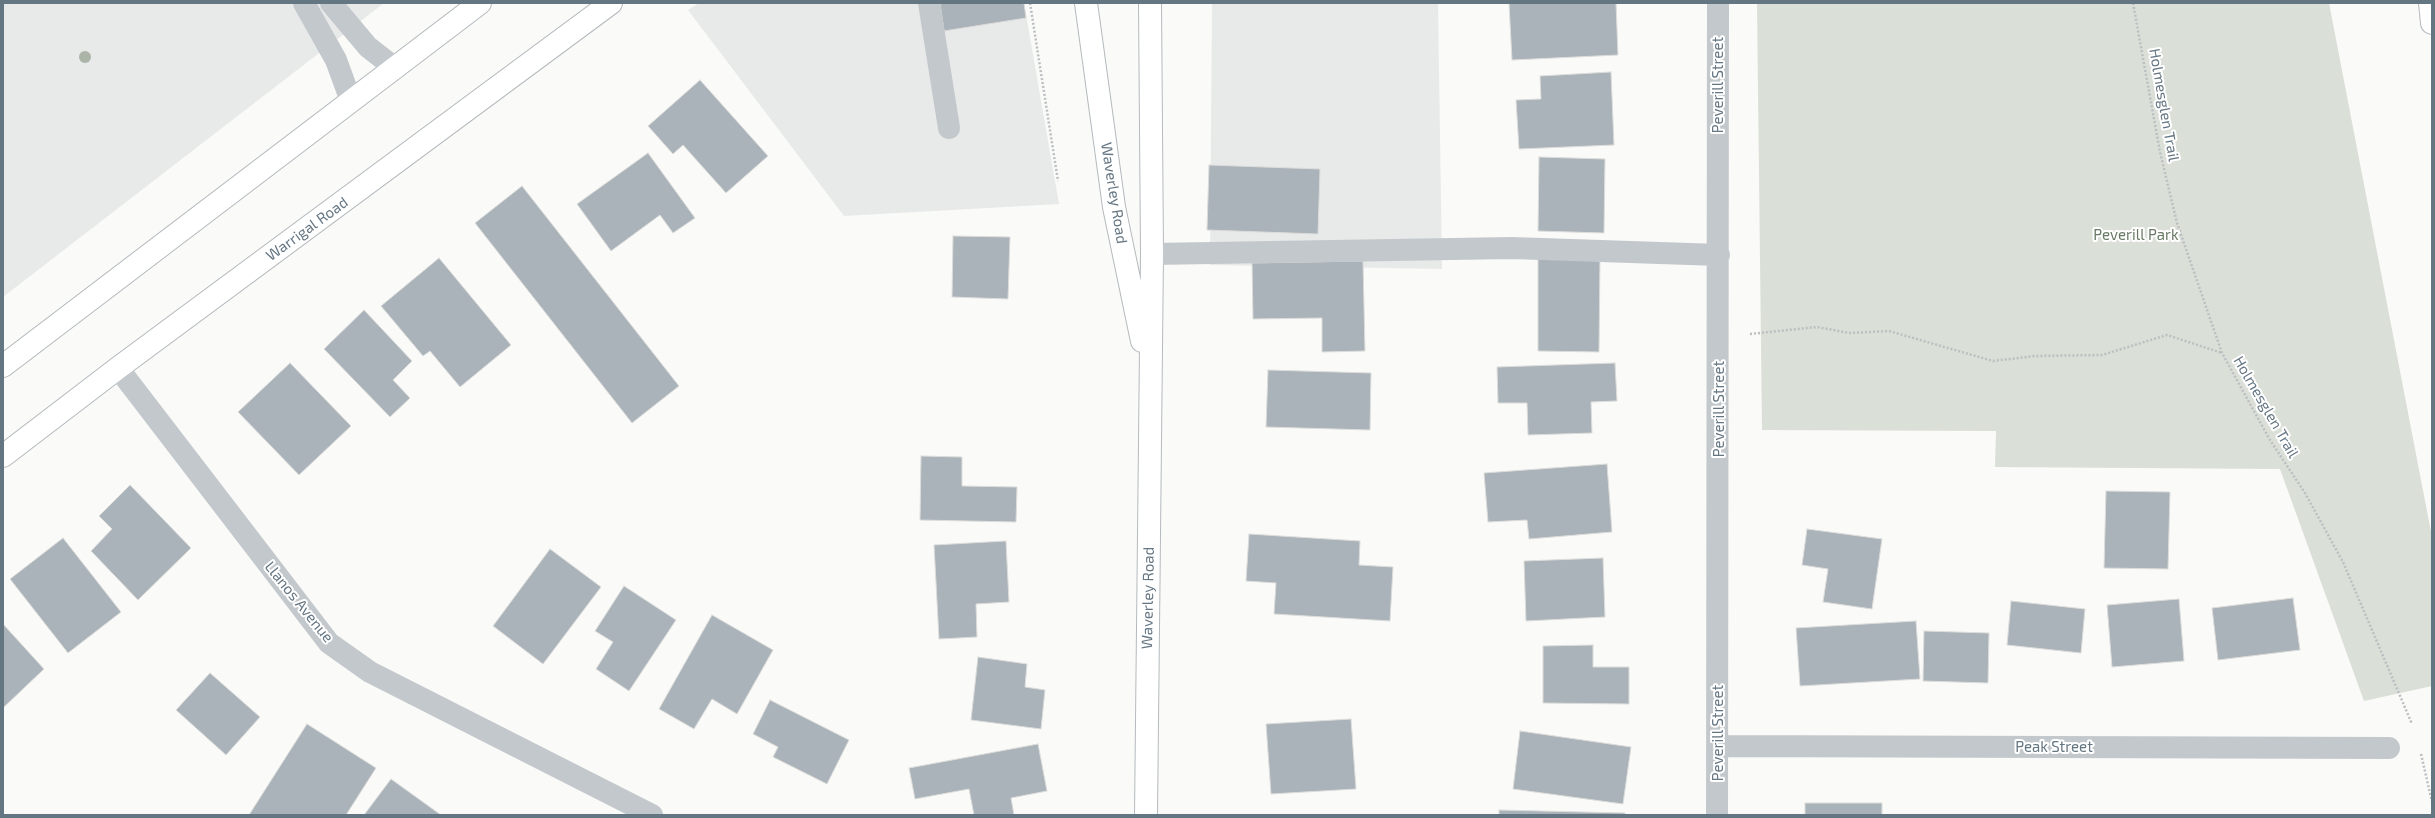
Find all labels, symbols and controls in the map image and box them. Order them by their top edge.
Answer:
street label: Peverill Street [1709,37,1727,133]
street label: Holmesglen Trail [2145,47,2183,163]
street label: Waverley Road [1097,141,1131,245]
street label: Warrigal Road [263,193,351,265]
park label: Peverill Park [2093,226,2179,244]
street label: Holmesglen Trail [2230,353,2302,461]
street label: Peverill Street [1710,361,1728,457]
street label: Waverley Road [1138,547,1158,649]
street label: Llanos Avenue [261,558,337,646]
street label: Peverill Street [1709,685,1727,781]
street label: Peak Street [2015,738,2093,756]

